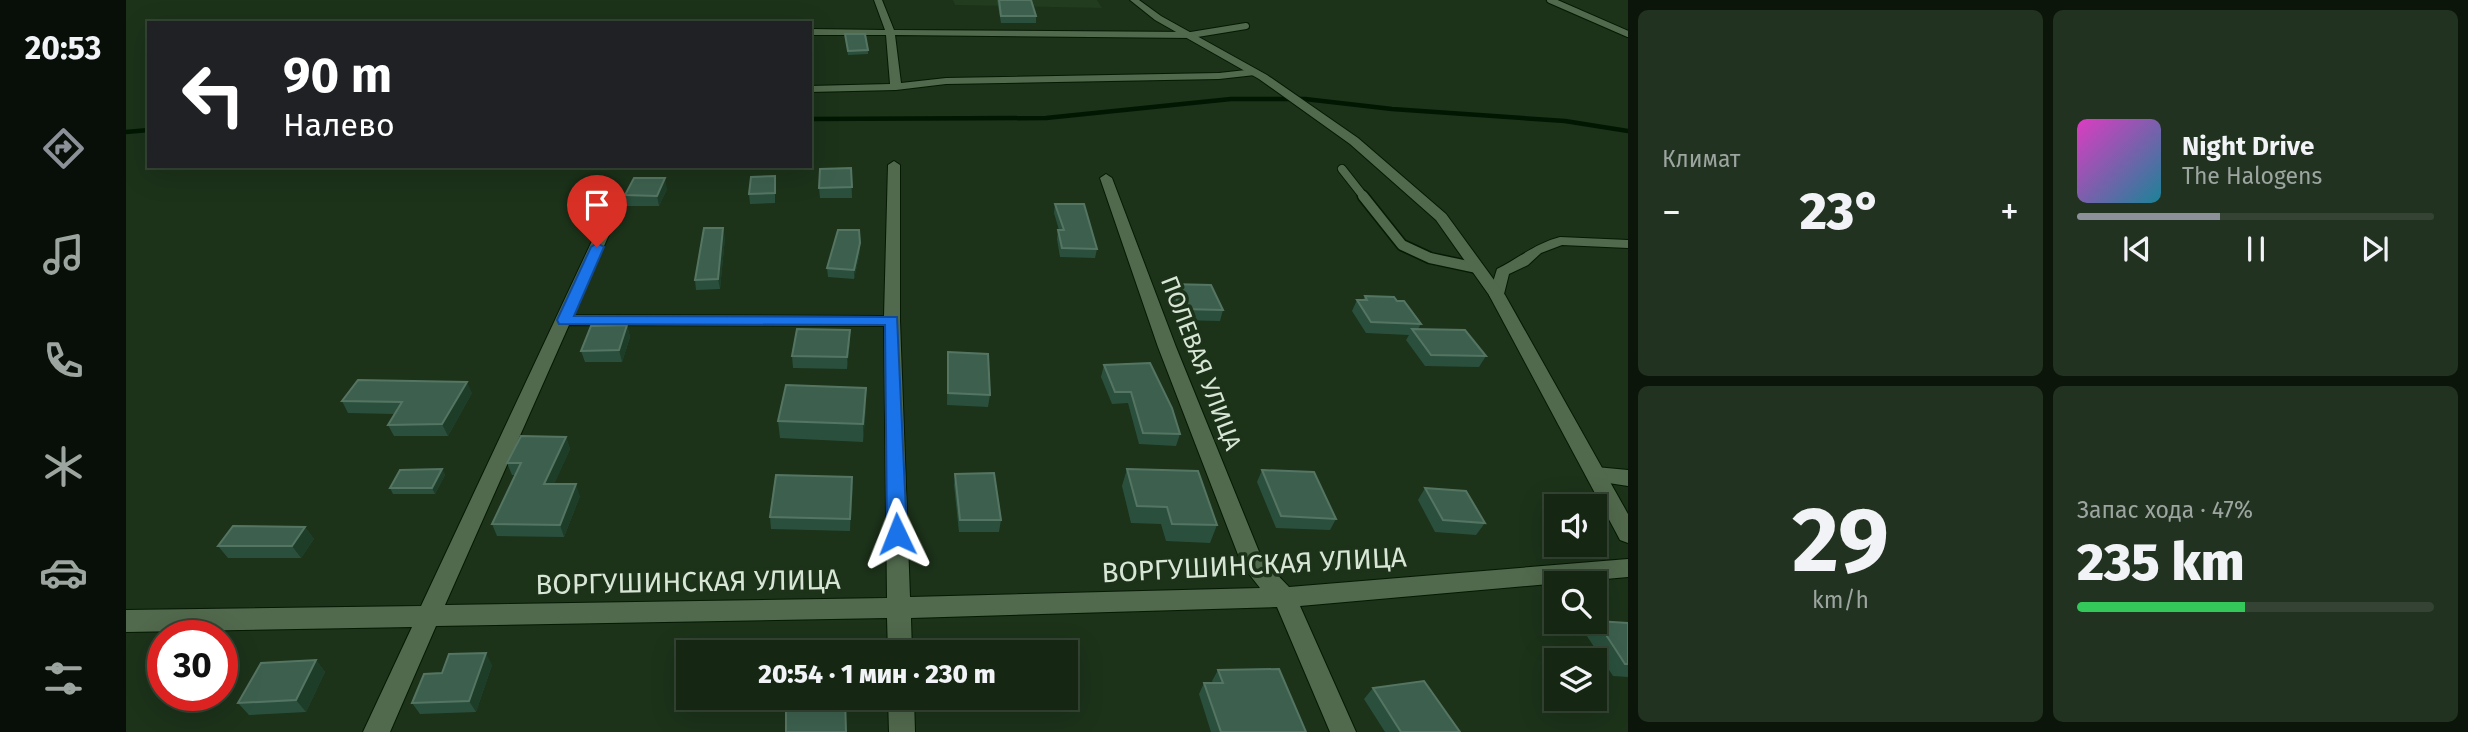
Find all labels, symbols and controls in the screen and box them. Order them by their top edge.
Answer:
text: 20:53 [25,29,101,67]
text: 90 m [283,46,392,105]
icon: left [168,49,259,140]
text: Налево [283,106,395,144]
icon: directions [39,124,88,173]
text: Night Drive [2182,131,2314,162]
text: Климат [1662,145,1740,173]
text: The Halogens [2182,162,2322,190]
pin [567,175,627,247]
text: 23° [1800,180,1881,243]
icon: arrive [578,186,616,224]
text: − [1662,189,1681,235]
text: + [2000,189,2019,235]
icon: music [39,230,88,279]
icon: previous [2118,230,2156,268]
icon: pause [2237,230,2275,268]
icon: next [2356,230,2394,268]
street label: ПОЛЕВАЯ УЛИЦА [1155,272,1247,454]
icon: phone [39,336,88,385]
icon: climate [39,442,88,491]
text: 29 [1792,486,1889,595]
map controls [1544,494,1607,711]
button: sound [1544,494,1607,557]
text: Запас хода · 47% [2077,496,2253,524]
position arrow [860,497,934,571]
text: 235 km [2077,531,2245,594]
street label: ВОРГУШИНСКАЯ УЛИЦА [1101,541,1407,589]
icon: car [39,548,88,597]
street label: ВОРГУШИНСКАЯ УЛИЦА [535,563,841,601]
button: search [1544,571,1607,634]
text: km/h [1812,586,1869,614]
speed limit sign: 30 [147,620,238,711]
button: layers [1544,648,1607,711]
icon: filters [39,654,88,703]
text: 20:54 · 1 мин · 230 m [758,659,996,690]

